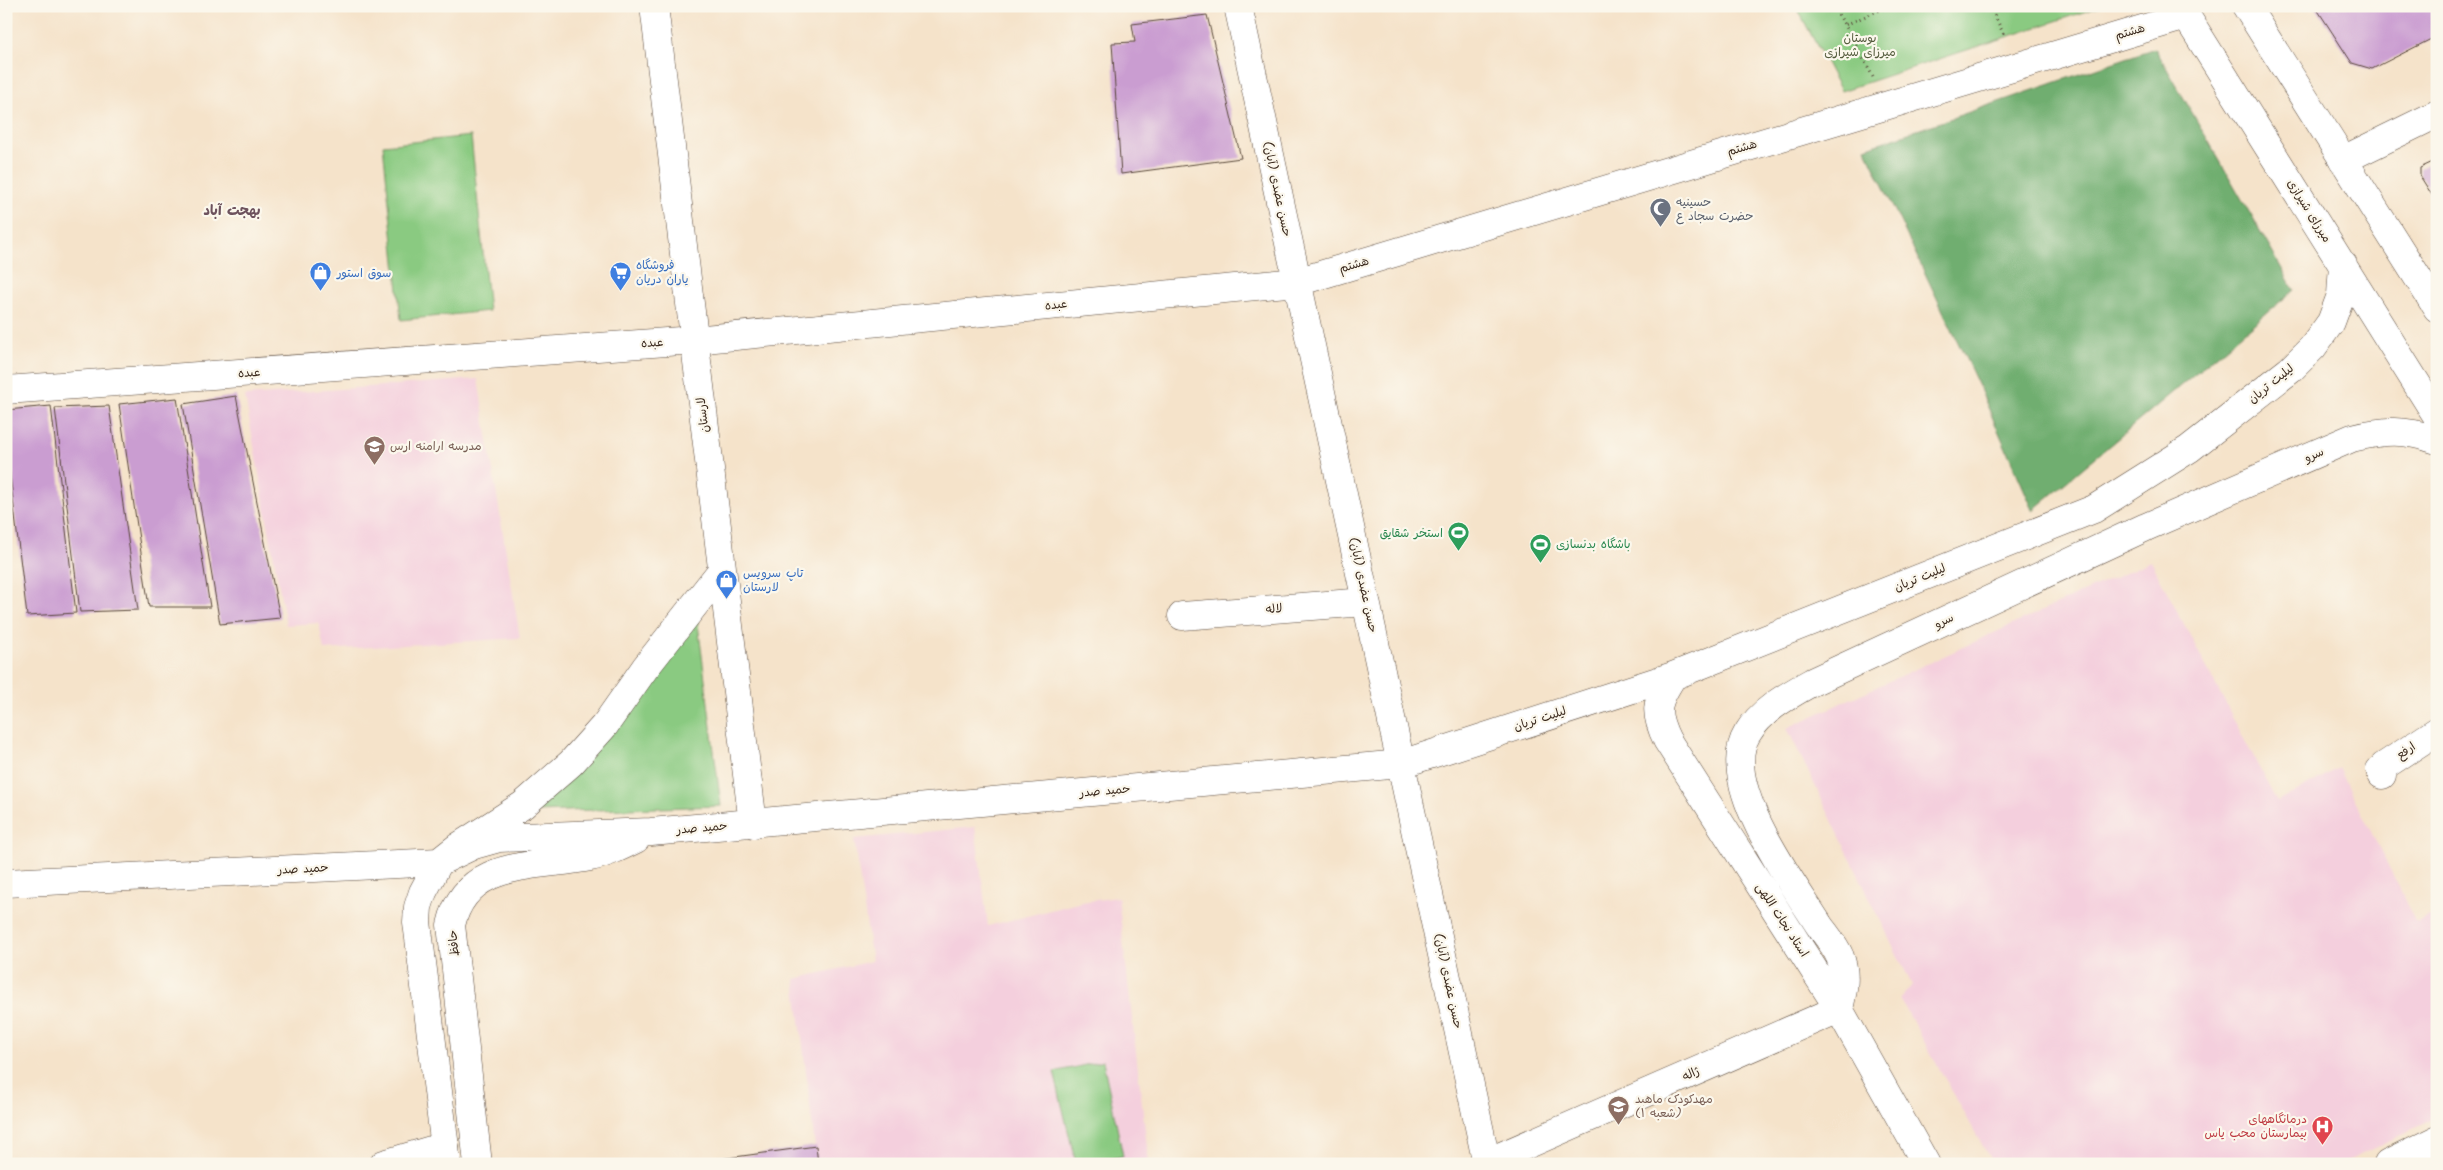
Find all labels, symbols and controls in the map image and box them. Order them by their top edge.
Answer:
street label: هشتم [2113,18,2148,46]
park label: بوستان میرزای شیرازی [1824,29,1896,62]
street label: هشتم [1725,134,1760,162]
street label: حسن عضدی (آبان) [1258,139,1296,239]
street label: میرزای شیرازی [2282,176,2336,246]
place label: حسینیه حضرت سجاد ع [1676,193,1753,226]
mosque icon: حسینیه حضرت سجاد ع [1648,197,1672,228]
district label: بهجت آباد [203,200,261,222]
street label: هشتم [1337,251,1372,279]
place label: فروشگاه یاران دریان [636,256,688,289]
supermarket icon: فروشگاه یاران دریان [608,260,632,291]
shop icon: سوق استور [309,261,333,292]
place label: سوق استور [336,264,391,283]
street label: عبده [1044,294,1068,316]
street label: عبده [640,333,664,353]
street label: لیلیت تریان [2244,360,2298,408]
street label: عبده [237,363,261,383]
street label: لارستان [691,396,715,434]
school or university icon: مدرسه ارامنه ارس [362,434,386,465]
place label: مدرسه ارامنه ارس [390,437,482,456]
street label: سرو [2300,442,2327,468]
sports icon: استخر شقایق [1447,521,1471,552]
place label: استخر شقایق [1380,524,1443,543]
sports icon: باشگاه بدنسازی [1528,532,1552,563]
street label: حسن عضدی (آبان) [1344,535,1382,635]
place label: باشگاه بدنسازی [1556,535,1631,554]
street label: لیلیت تریان [1891,559,1949,597]
place label: تاپ سرویس لارستان [743,564,804,597]
shop icon: تاپ سرویس لارستان [715,568,739,599]
street label: لاله [1265,599,1283,619]
street label: سرو [1930,608,1957,634]
street label: لیلیت تریان [1511,702,1569,736]
street label: ارفع [2393,738,2420,764]
street label: حمید صدر [1078,779,1131,803]
street label: حمید صدر [675,816,728,840]
street label: حمید صدر [276,858,329,880]
street label: استاد نجات اللهی [1751,879,1813,961]
street label: حافظ [443,929,465,957]
street label: حسن عضدی (آبان) [1429,931,1467,1031]
street label: ژاله [1679,1062,1703,1086]
place label: مهدکودک ماهبد (شعبه ۱) [1635,1090,1713,1123]
school or university icon: مهدکودک ماهبد (شعبه ۱) [1607,1094,1631,1125]
place label: درمانگاههای بیمارستان محب یاس [2204,1110,2307,1143]
hospital icon: درمانگاههای بیمارستان محب یاس [2311,1114,2335,1145]

